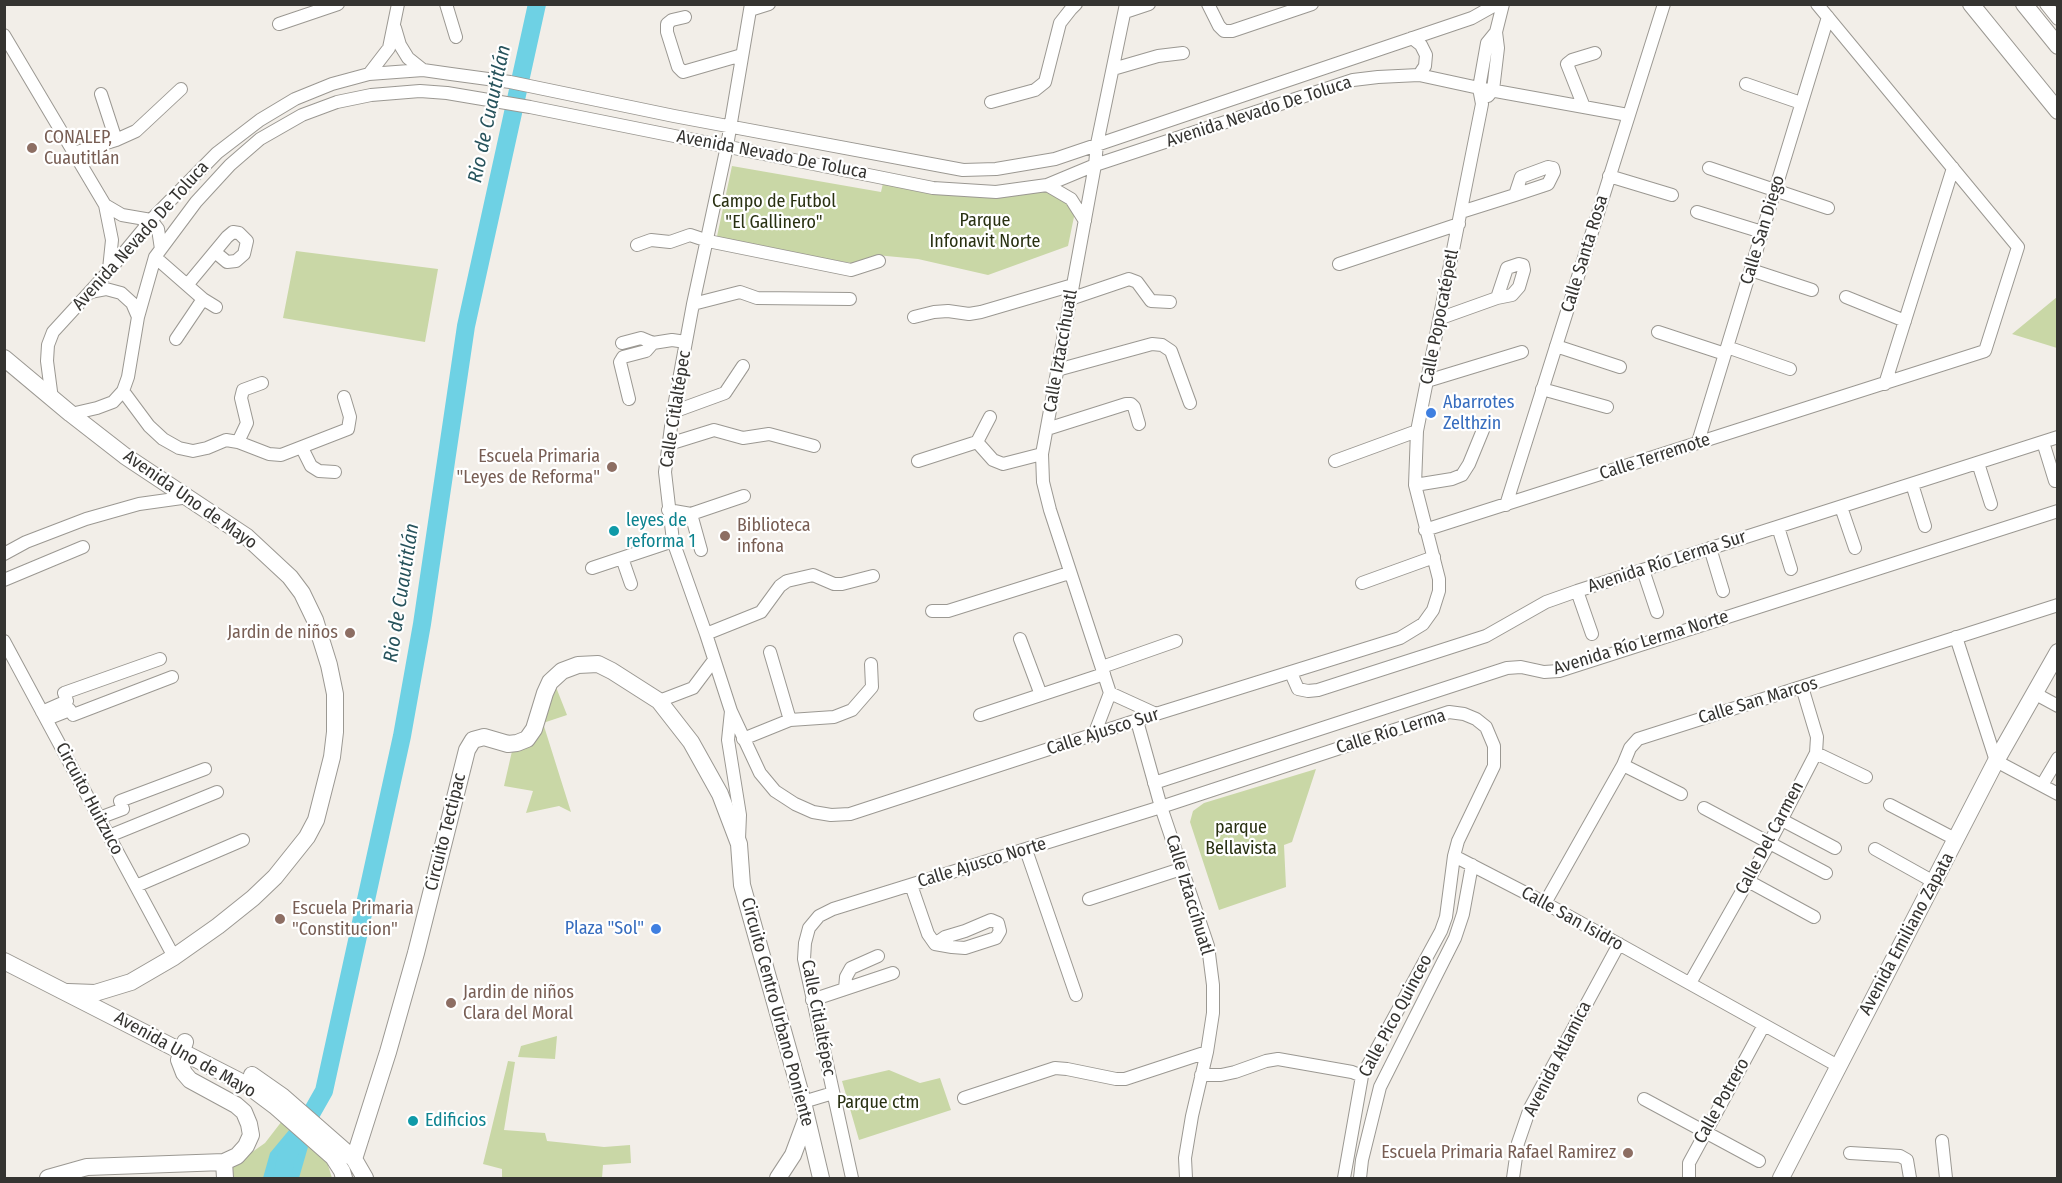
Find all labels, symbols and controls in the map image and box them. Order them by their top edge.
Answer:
water label: Rio de Cuautitlán [464,43,516,185]
street label: Avenida Nevado De Toluca [1164,72,1354,152]
street label: Avenida Nevado De Toluca [675,126,869,184]
place label: CONALEP, Cuautitlán [44,127,120,170]
marker: CONALEP, Cuautitlán [25,141,39,155]
street label: Avenida Nevado De Toluca [68,157,214,315]
street label: Calle San Diego [1736,173,1790,287]
park label: Campo de Futbol "El Gallinero" [712,191,836,234]
street label: Calle Santa Rosa [1557,193,1613,315]
park label: Parque Infonavit Norte [930,210,1040,252]
street label: Calle Popocatépetl [1416,248,1464,386]
street label: Calle Iztaccíhuatl [1040,288,1082,414]
street label: Calle Citlaltépec [656,349,696,469]
place label: Abarrotes Zelthzin [1443,392,1514,434]
marker: Abarrotes Zelthzin [1424,406,1438,420]
street label: Calle Terremote [1597,429,1713,485]
street label: Avenida Uno de Mayo [119,446,261,554]
place label: Escuela Primaria "Leyes de Reforma" [456,446,600,488]
marker: Escuela Primaria "Leyes de Reforma" [605,460,619,474]
place label: leyes de reforma 1 [626,510,696,552]
place label: Biblioteca infona [737,515,811,558]
water label: Rio de Cuautitlán [379,522,425,664]
marker: leyes de reforma 1 [607,524,621,538]
street label: Avenida Río Lerma Sur [1585,526,1749,598]
marker: Biblioteca infona [718,529,732,543]
street label: Avenida Río Lerma Norte [1551,606,1731,680]
place label: Jardin de niños [227,622,338,644]
marker: Jardin de niños [343,626,357,640]
street label: Calle San Marcos [1696,673,1820,729]
street label: Calle Ajusco Sur [1044,704,1162,760]
street label: Calle Río Lerma [1334,705,1448,759]
street label: Circuito Huitzuco [50,739,128,859]
street label: Circuito Tectipac [421,771,471,893]
street label: Calle Del Carmen [1731,778,1809,898]
park label: parque Bellavista [1205,817,1277,860]
street label: Calle Iztaccíhuatl [1160,832,1218,958]
street label: Calle Ajusco Norte [915,833,1049,893]
street label: Avenida Emiliano Zapata [1855,849,1959,1019]
street label: Calle San Isidro [1517,882,1627,956]
street label: Circuito Centro Urbano Poniente [736,895,818,1129]
place label: Escuela Primaria "Constitucion" [292,898,414,940]
marker: Escuela Primaria "Constitucion" [273,912,287,926]
place label: Plaza "Sol" [565,918,644,940]
marker: Plaza "Sol" [649,922,663,936]
street label: Calle Pico Quinceo [1355,951,1437,1081]
street label: Calle Citlaltépec [796,958,840,1078]
place label: Jardin de niños Clara del Moral [463,982,574,1024]
marker: Jardin de niños Clara del Moral [444,996,458,1010]
street label: Avenida Atlamica [1520,998,1596,1120]
street label: Avenida Uno de Mayo [111,1007,259,1103]
street label: Calle Potrero [1690,1055,1754,1147]
park label: Parque ctm [837,1092,919,1114]
place label: Edificios [425,1110,486,1132]
marker: Edificios [406,1114,420,1128]
place label: Escuela Primaria Rafael Ramirez [1381,1142,1616,1164]
marker: Escuela Primaria Rafael Ramirez [1621,1146,1635,1160]

